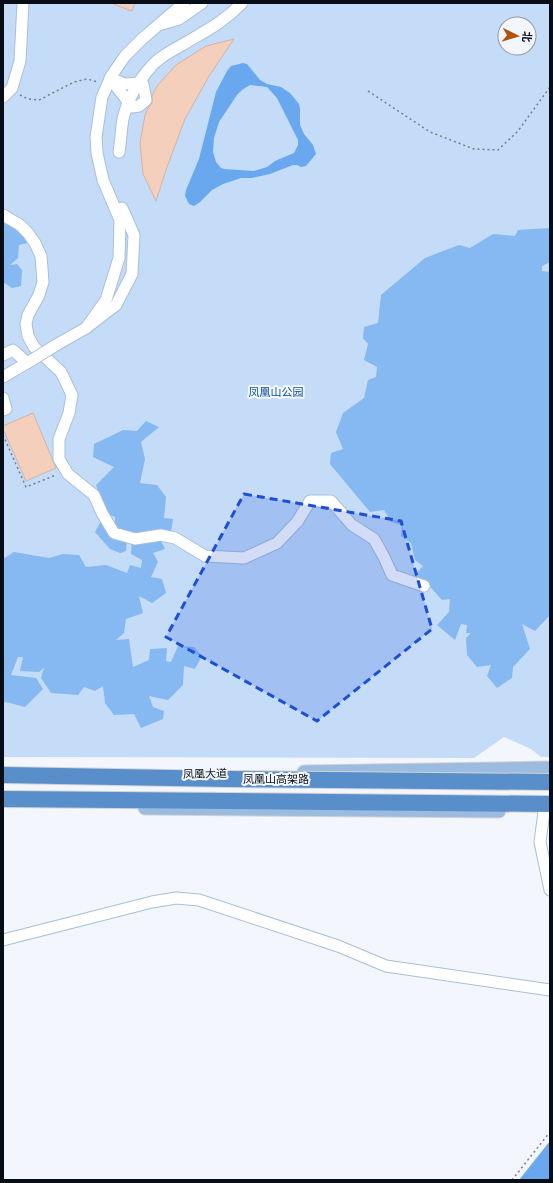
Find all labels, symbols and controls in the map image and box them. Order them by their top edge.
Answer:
north arrow [497,16,537,56]
text: 北 [521,31,532,43]
park label: 凤凰山公园 [249,387,304,398]
street label: 凤凰大道 [183,767,227,780]
street label: 凤凰山高架路 [243,773,309,785]

